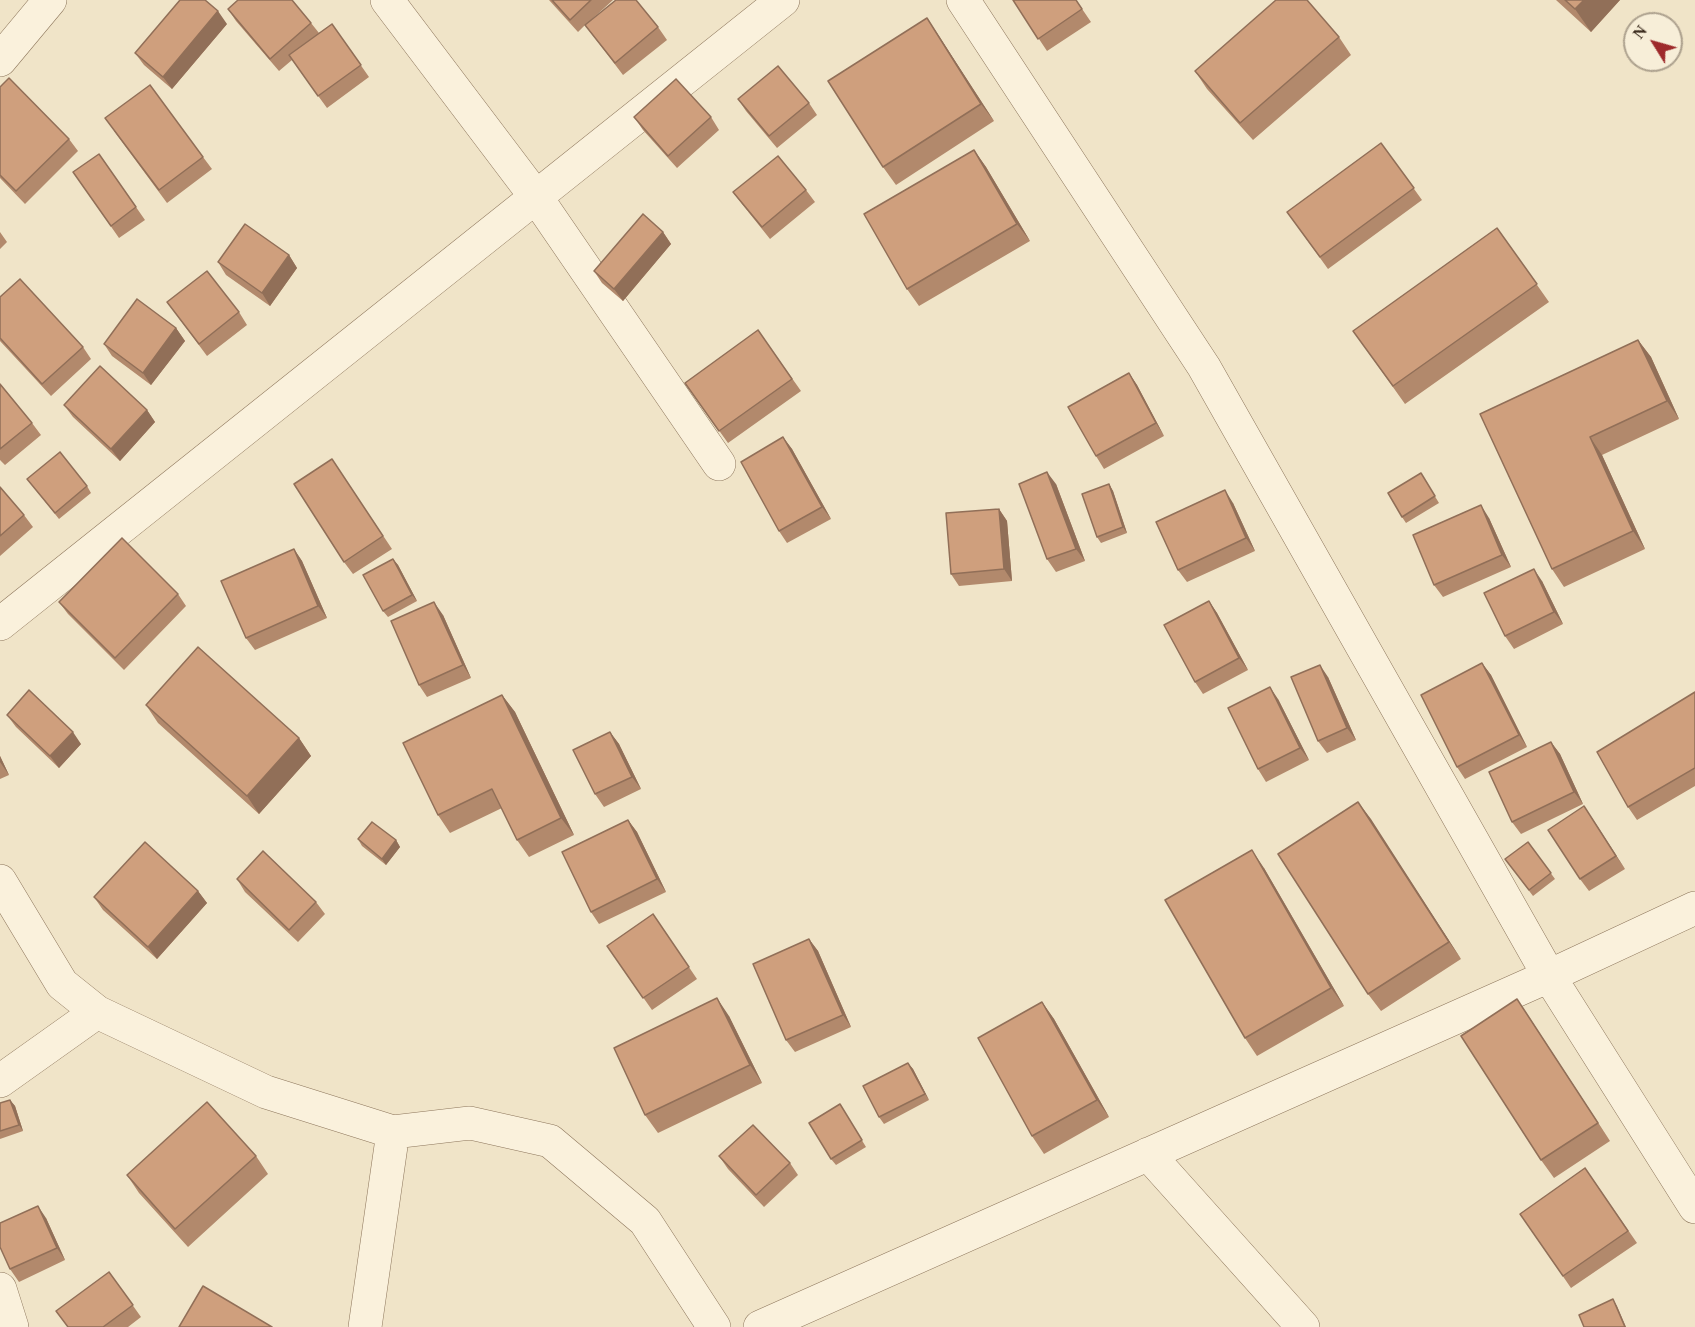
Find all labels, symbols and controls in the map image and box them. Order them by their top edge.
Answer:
north arrow [1623,12,1683,72]
text: N [1630,22,1650,42]

